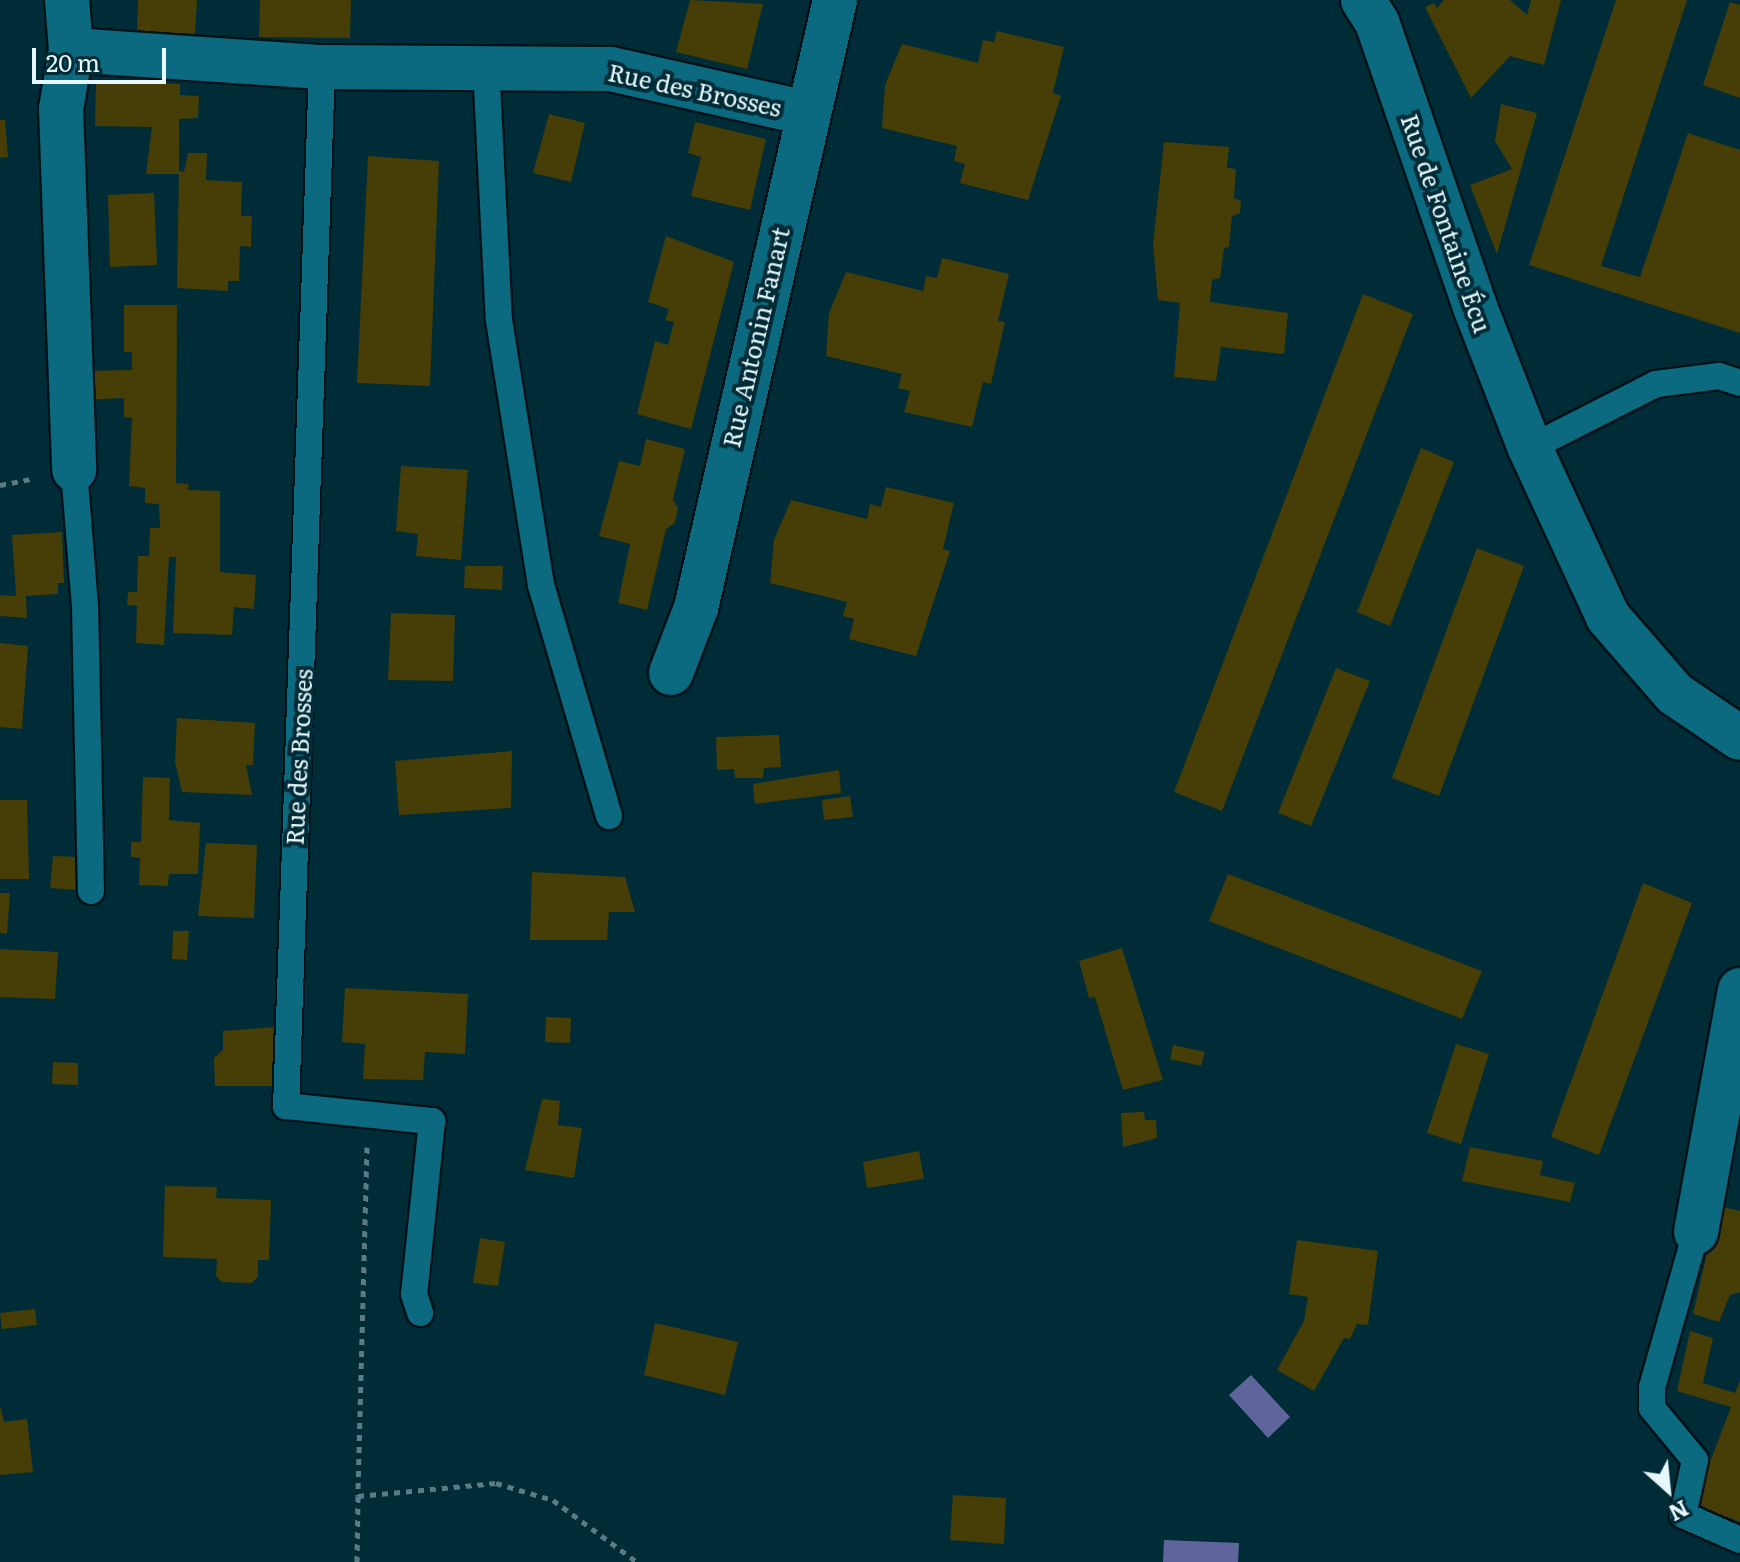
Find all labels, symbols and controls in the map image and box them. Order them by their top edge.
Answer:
scale bar [36,32,170,82]
text: 20 m [46,44,100,79]
street label: Rue des Brosses [606,57,784,121]
street label: Rue de Fontaine Écu [1396,110,1498,336]
street label: Rue Antonin Fanart [716,224,794,450]
street label: Rue des Brosses [279,668,317,846]
north arrow [1628,1450,1708,1530]
text: N [1663,1493,1695,1531]

